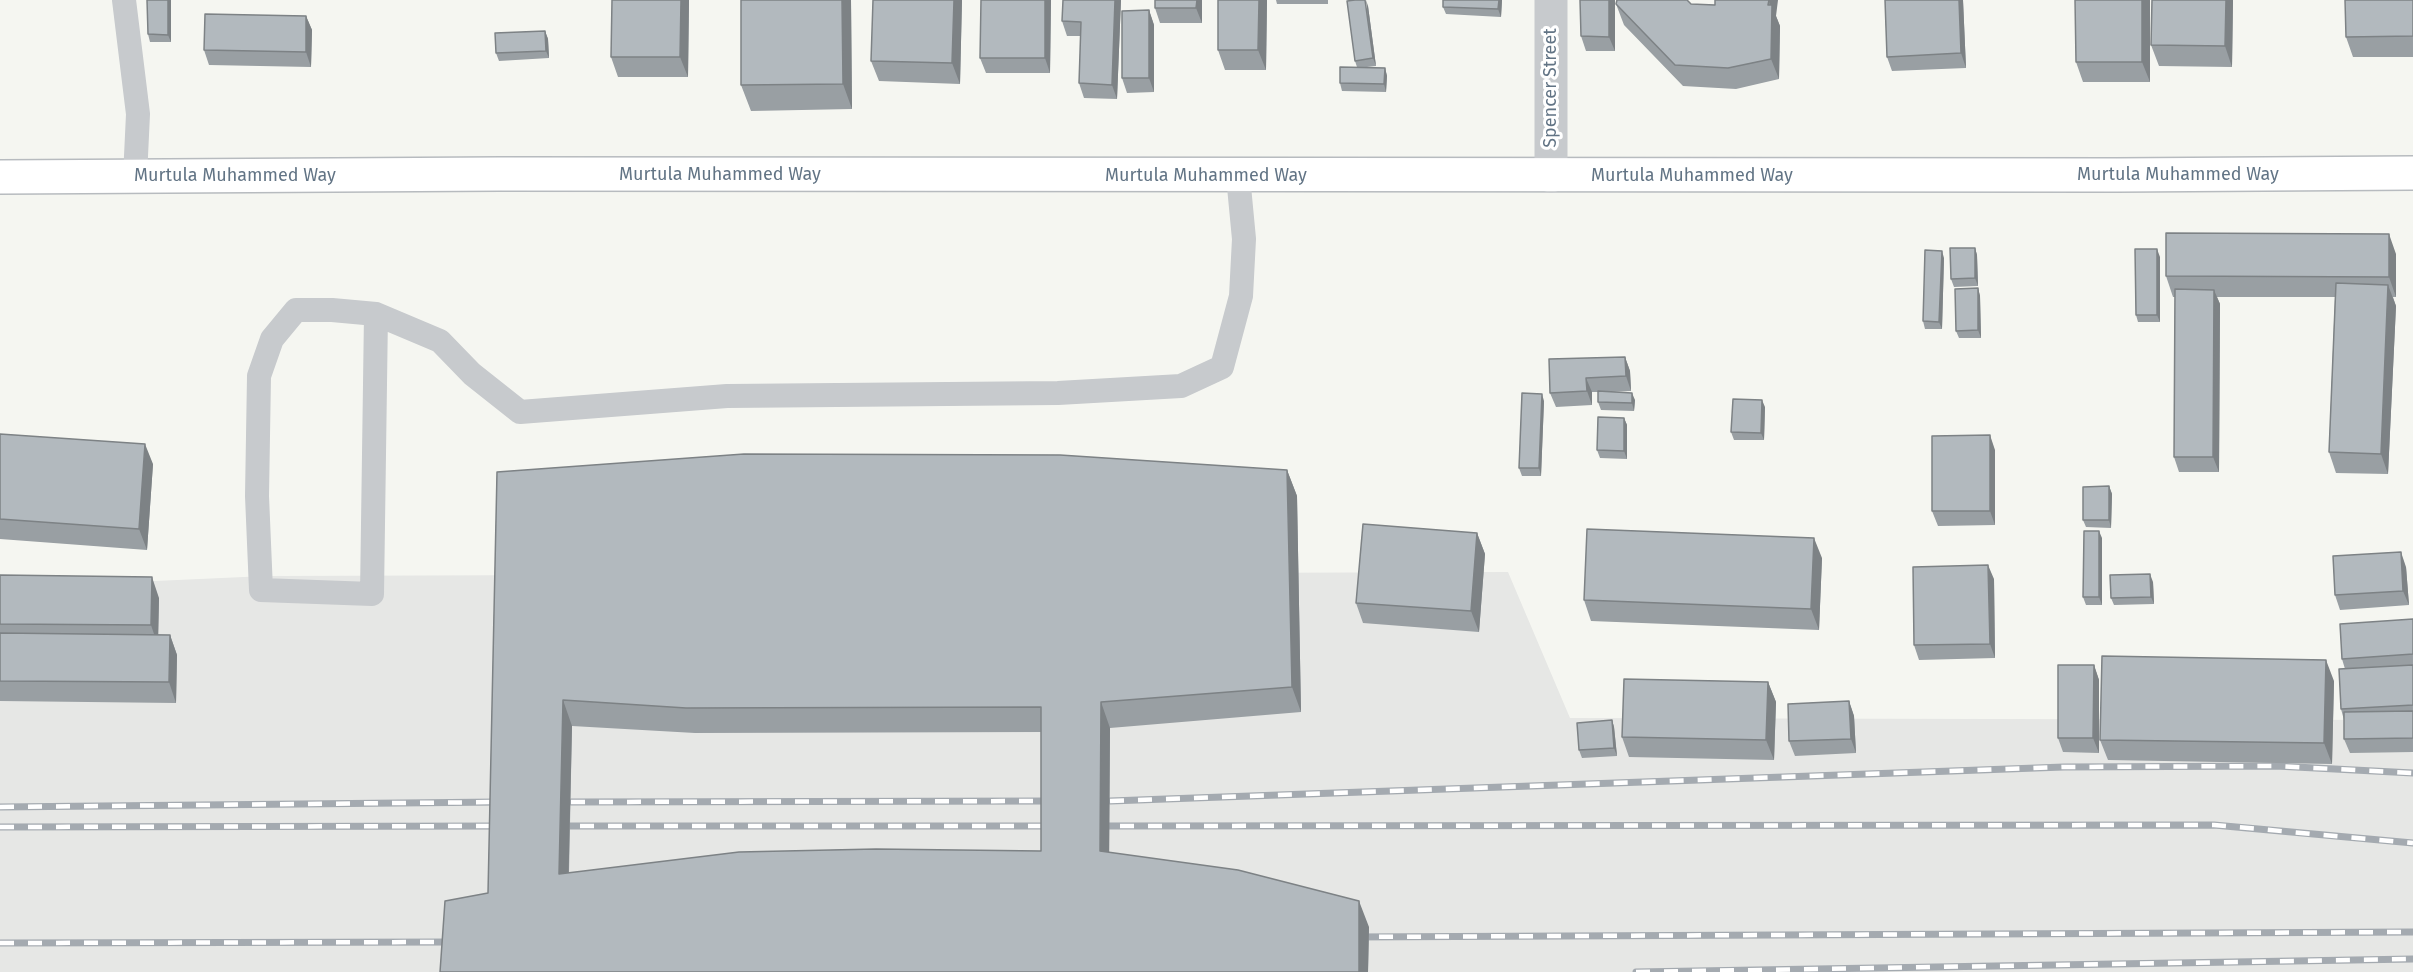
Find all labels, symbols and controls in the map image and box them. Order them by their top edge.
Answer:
street label: Spencer Street [1540,28,1562,148]
street label: Murtula Muhammed Way [619,164,821,186]
street label: Murtula Muhammed Way [2077,164,2279,186]
street label: Murtula Muhammed Way [134,165,336,187]
street label: Murtula Muhammed Way [1105,165,1307,187]
street label: Murtula Muhammed Way [1591,165,1793,187]

